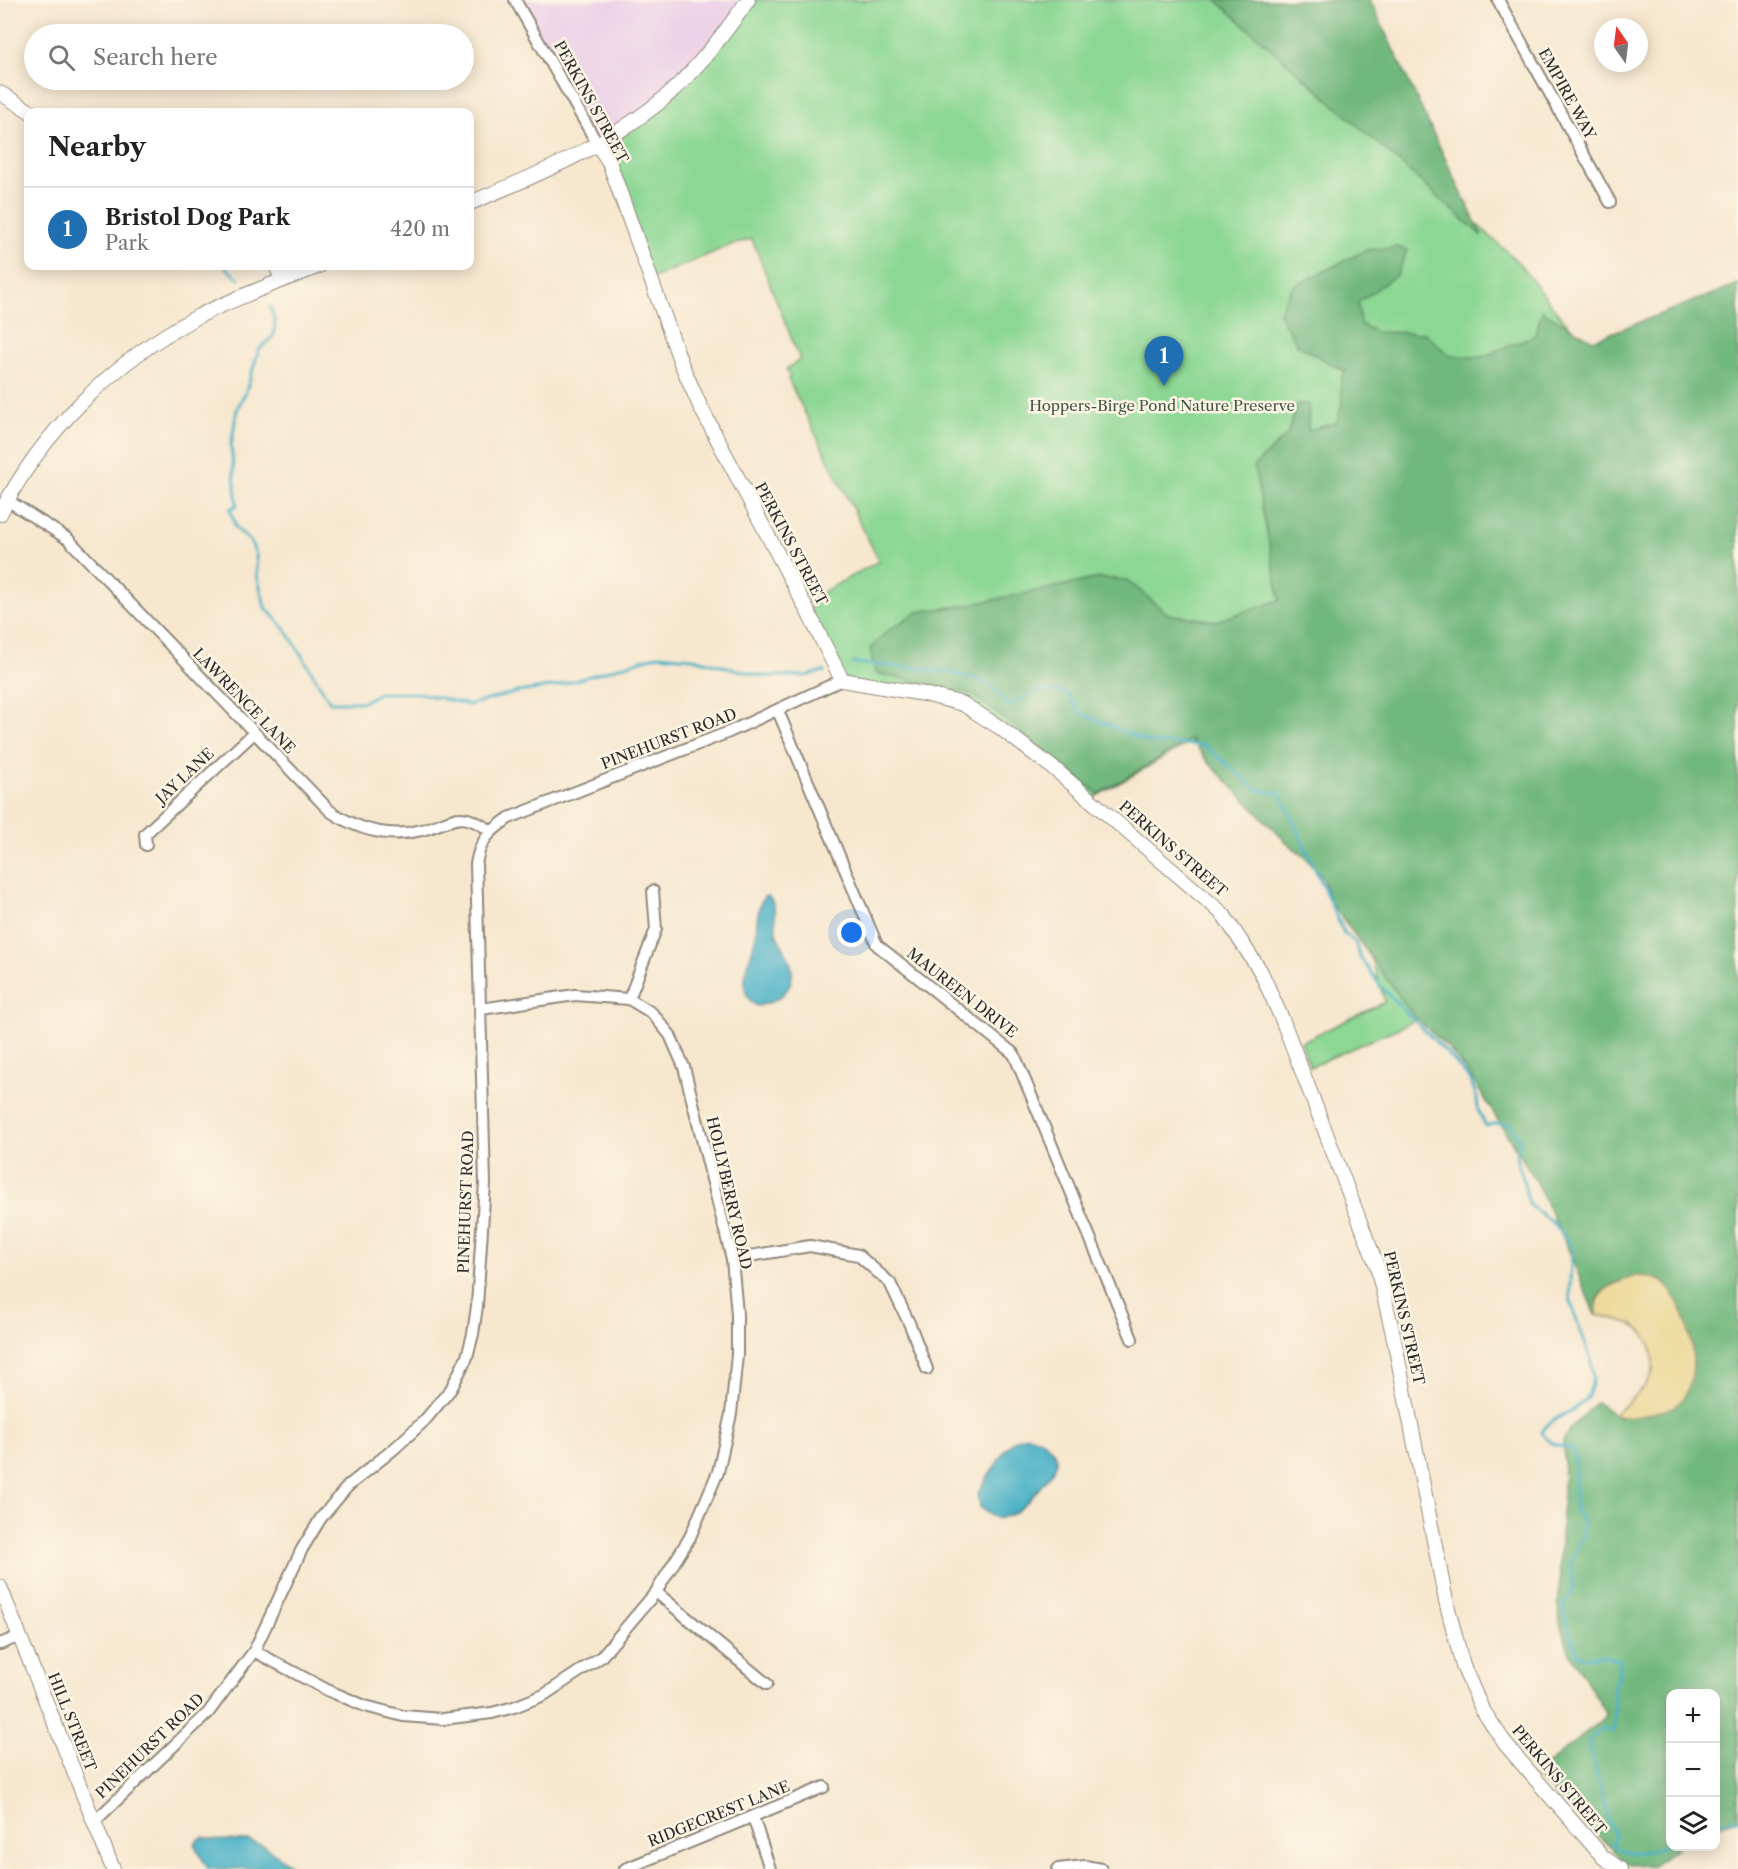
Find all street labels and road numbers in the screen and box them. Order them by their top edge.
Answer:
street label: PERKINS STREET [550,37,633,167]
street label: EMPIRE WAY [1535,45,1601,143]
street label: PERKINS STREET [751,479,832,609]
street label: LAWRENCE LANE [189,644,300,757]
street label: PINEHURST ROAD [598,704,739,773]
street label: JAY LANE [150,744,218,809]
street label: PERKINS STREET [1115,797,1232,901]
street label: MAUREEN DRIVE [903,944,1021,1042]
street label: HOLLYBERRY ROAD [703,1115,756,1271]
street label: PINEHURST ROAD [454,1130,477,1274]
street label: PERKINS STREET [1380,1249,1429,1387]
street label: HILL STREET [44,1670,101,1775]
street label: PINEHURST ROAD [91,1689,208,1802]
street label: PERKINS STREET [1508,1721,1611,1839]
street label: RIDGECREST LANE [645,1776,793,1851]

